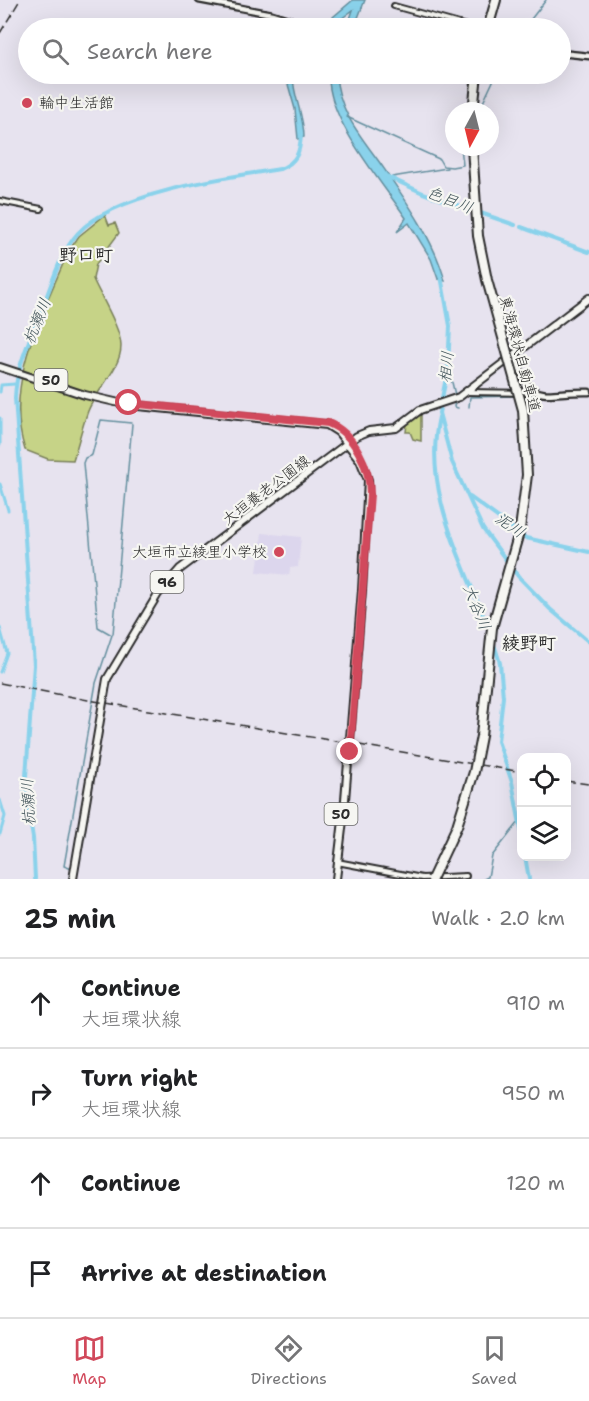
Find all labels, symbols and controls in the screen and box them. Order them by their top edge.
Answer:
search box [18,18,571,84]
icon: search [39,35,72,68]
text: Search here [87,37,213,66]
place label: 輪中生活館 [39,93,114,113]
marker: 輪中生活館 [20,96,34,110]
north arrow [445,102,499,156]
water label: 色目川 [424,182,476,218]
district label: 野口町 [59,243,113,267]
street label: 東海環状自動車道 [495,293,545,415]
water label: 杭瀬川 [18,295,56,347]
water label: 相川 [434,350,458,384]
road number: 50 [34,369,68,391]
route start [115,389,141,415]
street label: 大垣養老公園線 [218,450,314,530]
water label: 泥川 [491,507,529,543]
place label: 大垣市立綾里小学校 [132,542,267,562]
marker: 大垣市立綾里小学校 [272,545,286,559]
road number: 96 [150,571,184,593]
water label: 大谷川 [458,581,496,633]
district label: 綾野町 [502,631,556,655]
route end [336,738,362,764]
map controls [517,753,571,861]
button: locate [517,753,571,807]
water label: 杭瀬川 [16,777,40,827]
road number: 50 [324,803,358,825]
button: layers [517,807,571,861]
text: 25 min [24,901,116,936]
text: Walk · 2.0 km [431,905,565,931]
text: Continue [81,974,181,1003]
icon: ahead [24,987,57,1020]
text: 910 m [506,990,565,1016]
text: 大垣環状線 [81,1006,181,1032]
text: Turn right [81,1064,198,1093]
icon: right [24,1077,57,1110]
text: 950 m [501,1080,565,1106]
text: 大垣環状線 [81,1096,181,1122]
icon: ahead [24,1167,57,1200]
text: Continue [81,1169,181,1198]
text: 120 m [506,1170,565,1196]
icon: arrive [24,1257,57,1290]
text: Arrive at destination [81,1259,327,1288]
tab: Map [72,1332,106,1389]
tab: Directions [251,1332,327,1389]
tab: Saved [471,1332,517,1389]

